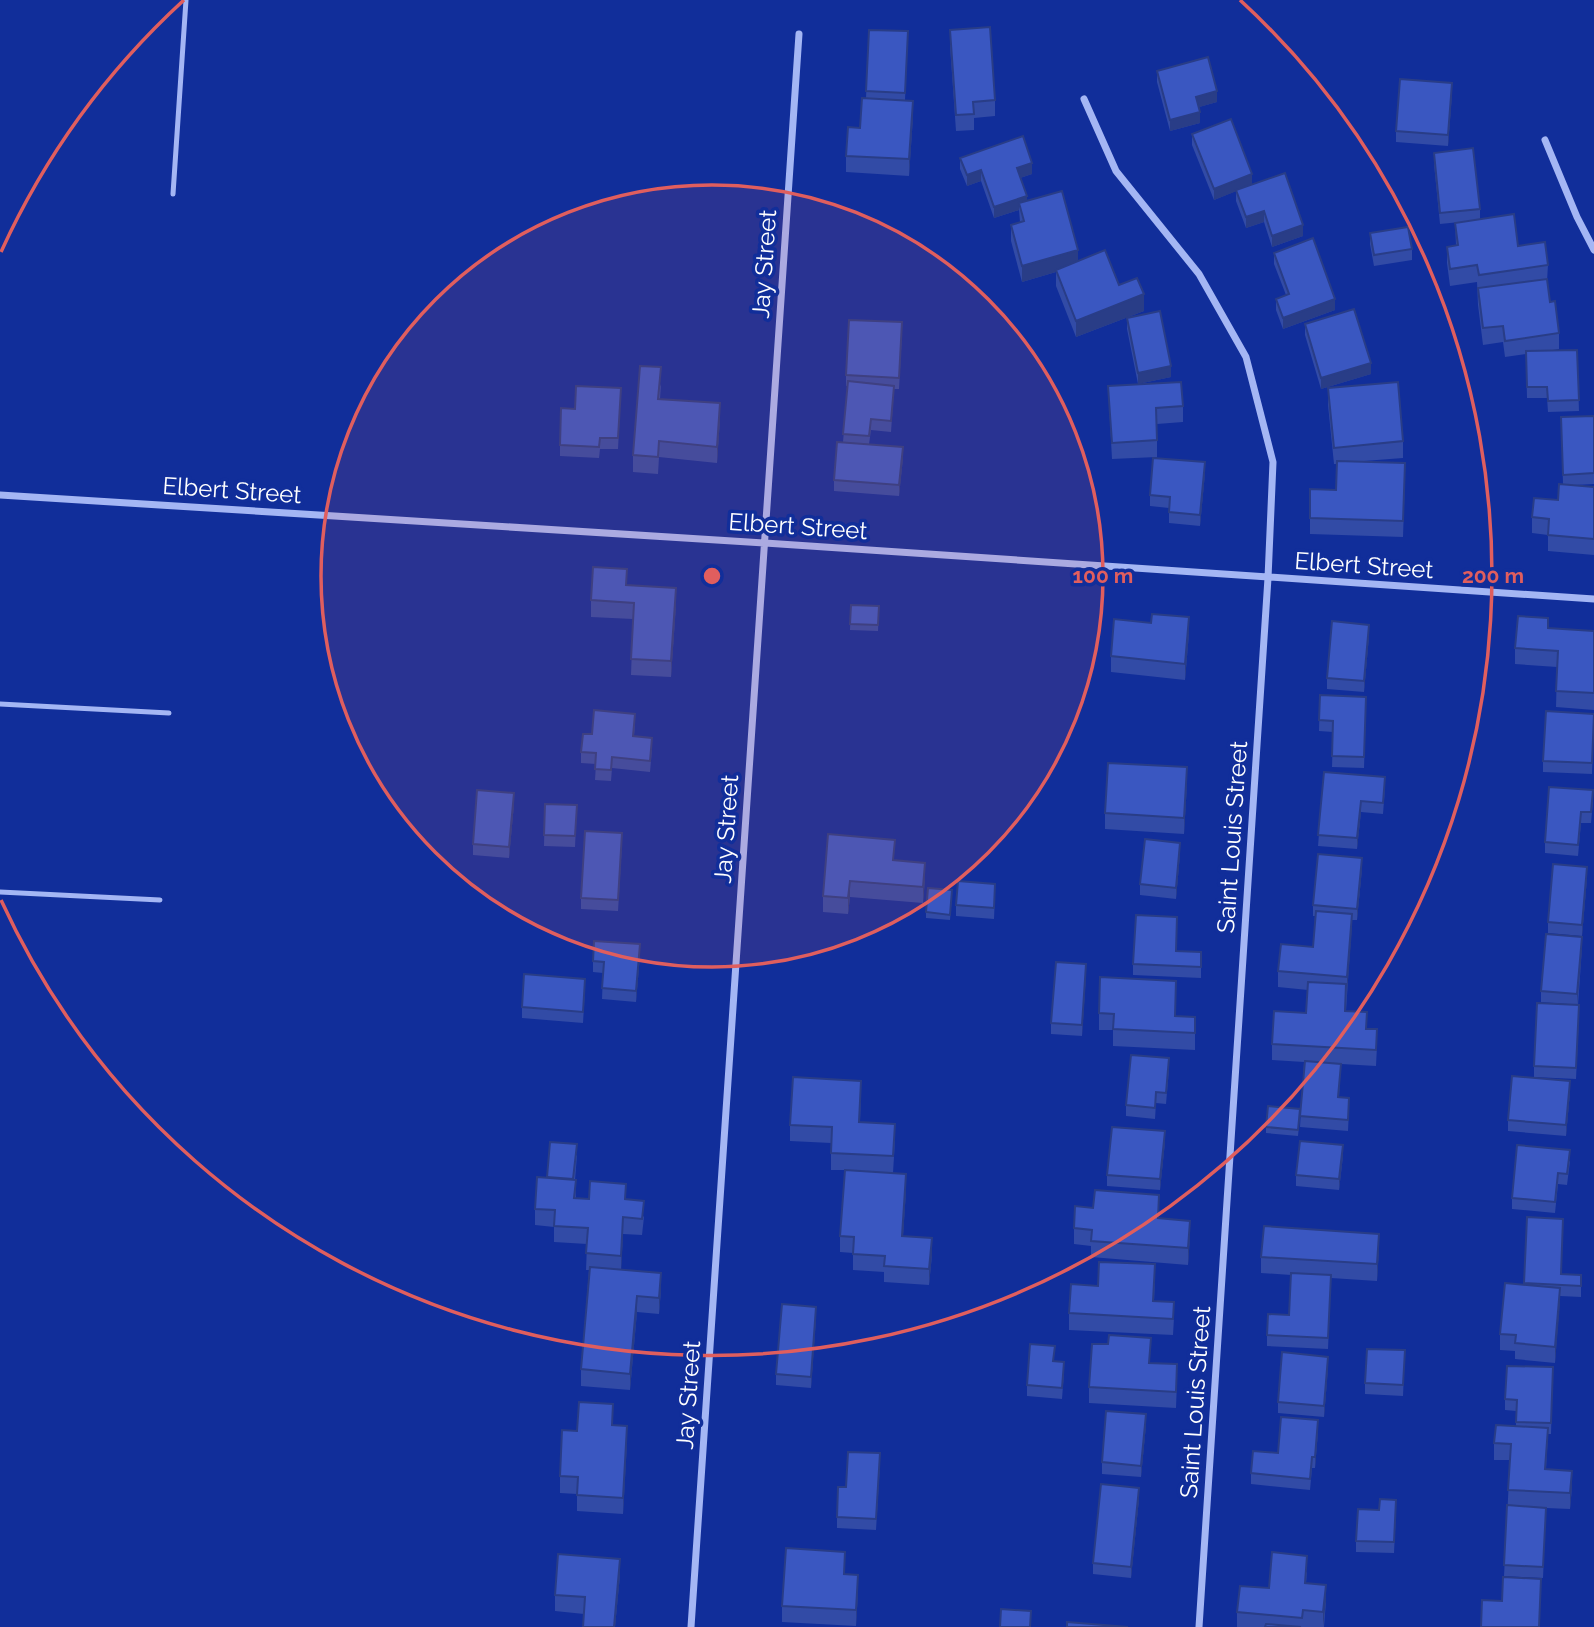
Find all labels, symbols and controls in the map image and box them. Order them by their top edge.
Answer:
street label: Jay Street [746,209,782,319]
street label: Elbert Street [162,471,302,509]
street label: Elbert Street [728,507,868,545]
street label: Elbert Street [1294,546,1434,584]
text: 100 m [1073,563,1133,588]
text: 200 m [1462,563,1524,588]
centre of rings [700,564,724,588]
street label: Saint Louis Street [1211,740,1253,934]
street label: Jay Street [708,774,744,884]
street label: Saint Louis Street [1174,1305,1216,1499]
street label: Jay Street [670,1340,706,1450]

